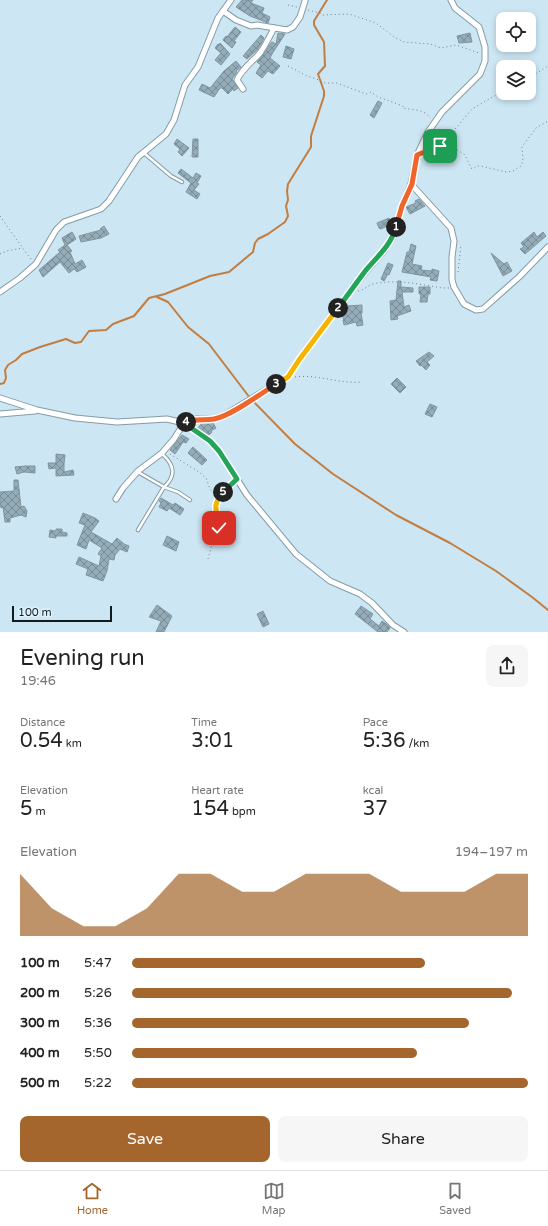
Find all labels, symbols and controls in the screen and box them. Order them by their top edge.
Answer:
map controls [496,12,536,100]
button: locate [496,12,536,52]
button: layers [496,60,536,100]
pin [423,129,457,163]
icon: arrive [429,135,451,157]
pin: 1 [386,217,406,237]
text: 1 [393,220,399,233]
pin: 2 [328,298,348,318]
text: 2 [335,301,341,314]
pin: 3 [266,374,286,394]
text: 3 [273,377,279,390]
pin: 4 [176,412,196,432]
text: 4 [183,415,189,428]
pin: 5 [213,482,233,502]
text: 5 [220,485,226,498]
pin [202,511,236,545]
icon: check [208,517,230,539]
scale bar [12,604,112,623]
text: 100 m [18,606,52,619]
text: Evening run [20,645,145,671]
button: share [486,645,528,687]
text: 19:46 [20,673,56,689]
text: Distance [20,716,65,729]
text: Time [191,716,217,729]
text: Pace [363,716,388,729]
text: 0.54 [20,729,63,753]
text: 3:01 [191,729,234,753]
text: 5:36 [363,729,406,753]
text: km [63,737,82,750]
text: /km [406,737,429,750]
text: Elevation [20,784,68,797]
text: Heart rate [191,784,244,797]
text: kcal [363,784,383,797]
text: 5 [20,797,33,821]
text: 154 [191,797,229,821]
text: 37 [363,797,388,821]
text: m [33,805,46,818]
text: bpm [229,805,256,818]
text: Elevation [20,844,77,860]
text: 194–197 m [455,844,528,860]
text: 100 m [20,955,60,971]
text: 5:47 [84,955,112,971]
text: 200 m [20,985,60,1001]
text: 5:26 [84,985,112,1001]
text: 300 m [20,1015,60,1031]
text: 5:36 [84,1015,112,1031]
text: 400 m [20,1045,60,1061]
text: 5:50 [84,1045,112,1061]
text: 500 m [20,1075,60,1091]
text: 5:22 [84,1075,112,1091]
button: Save [20,1116,270,1162]
button: Share [278,1116,528,1162]
tab: Home [77,1180,108,1217]
tab: Map [262,1180,286,1217]
tab: Saved [439,1180,471,1217]

